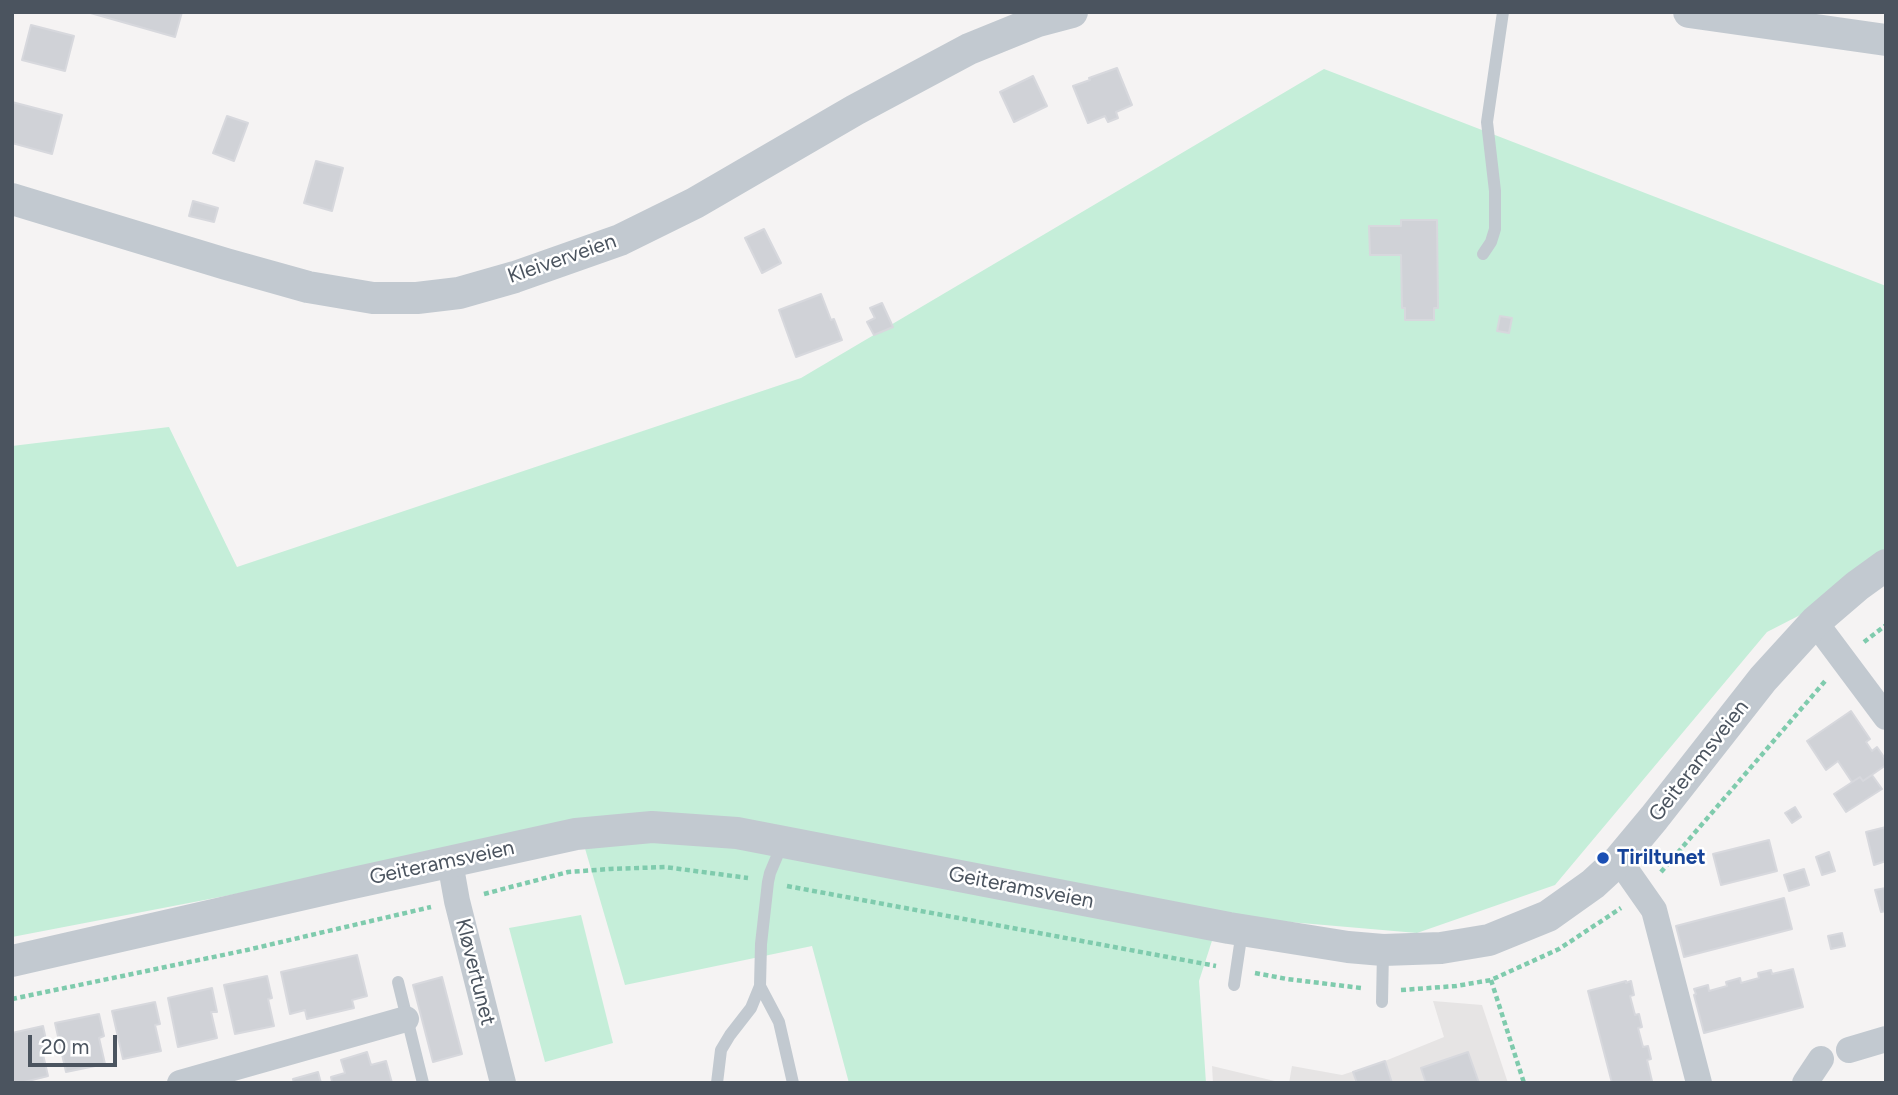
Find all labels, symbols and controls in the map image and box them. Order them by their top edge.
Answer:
street label: Kleiverveien [504,229,620,289]
street label: Geiteramsveien [1644,695,1754,827]
street label: Geiteramsveien [367,835,517,891]
place label: Tiriltunet [1617,845,1706,871]
marker: Tiriltunet [1595,850,1611,866]
street label: Geiteramsveien [946,862,1096,914]
street label: Kløvertunet [450,916,500,1028]
scale bar [32,1021,121,1066]
text: 20 m [41,1034,89,1059]

